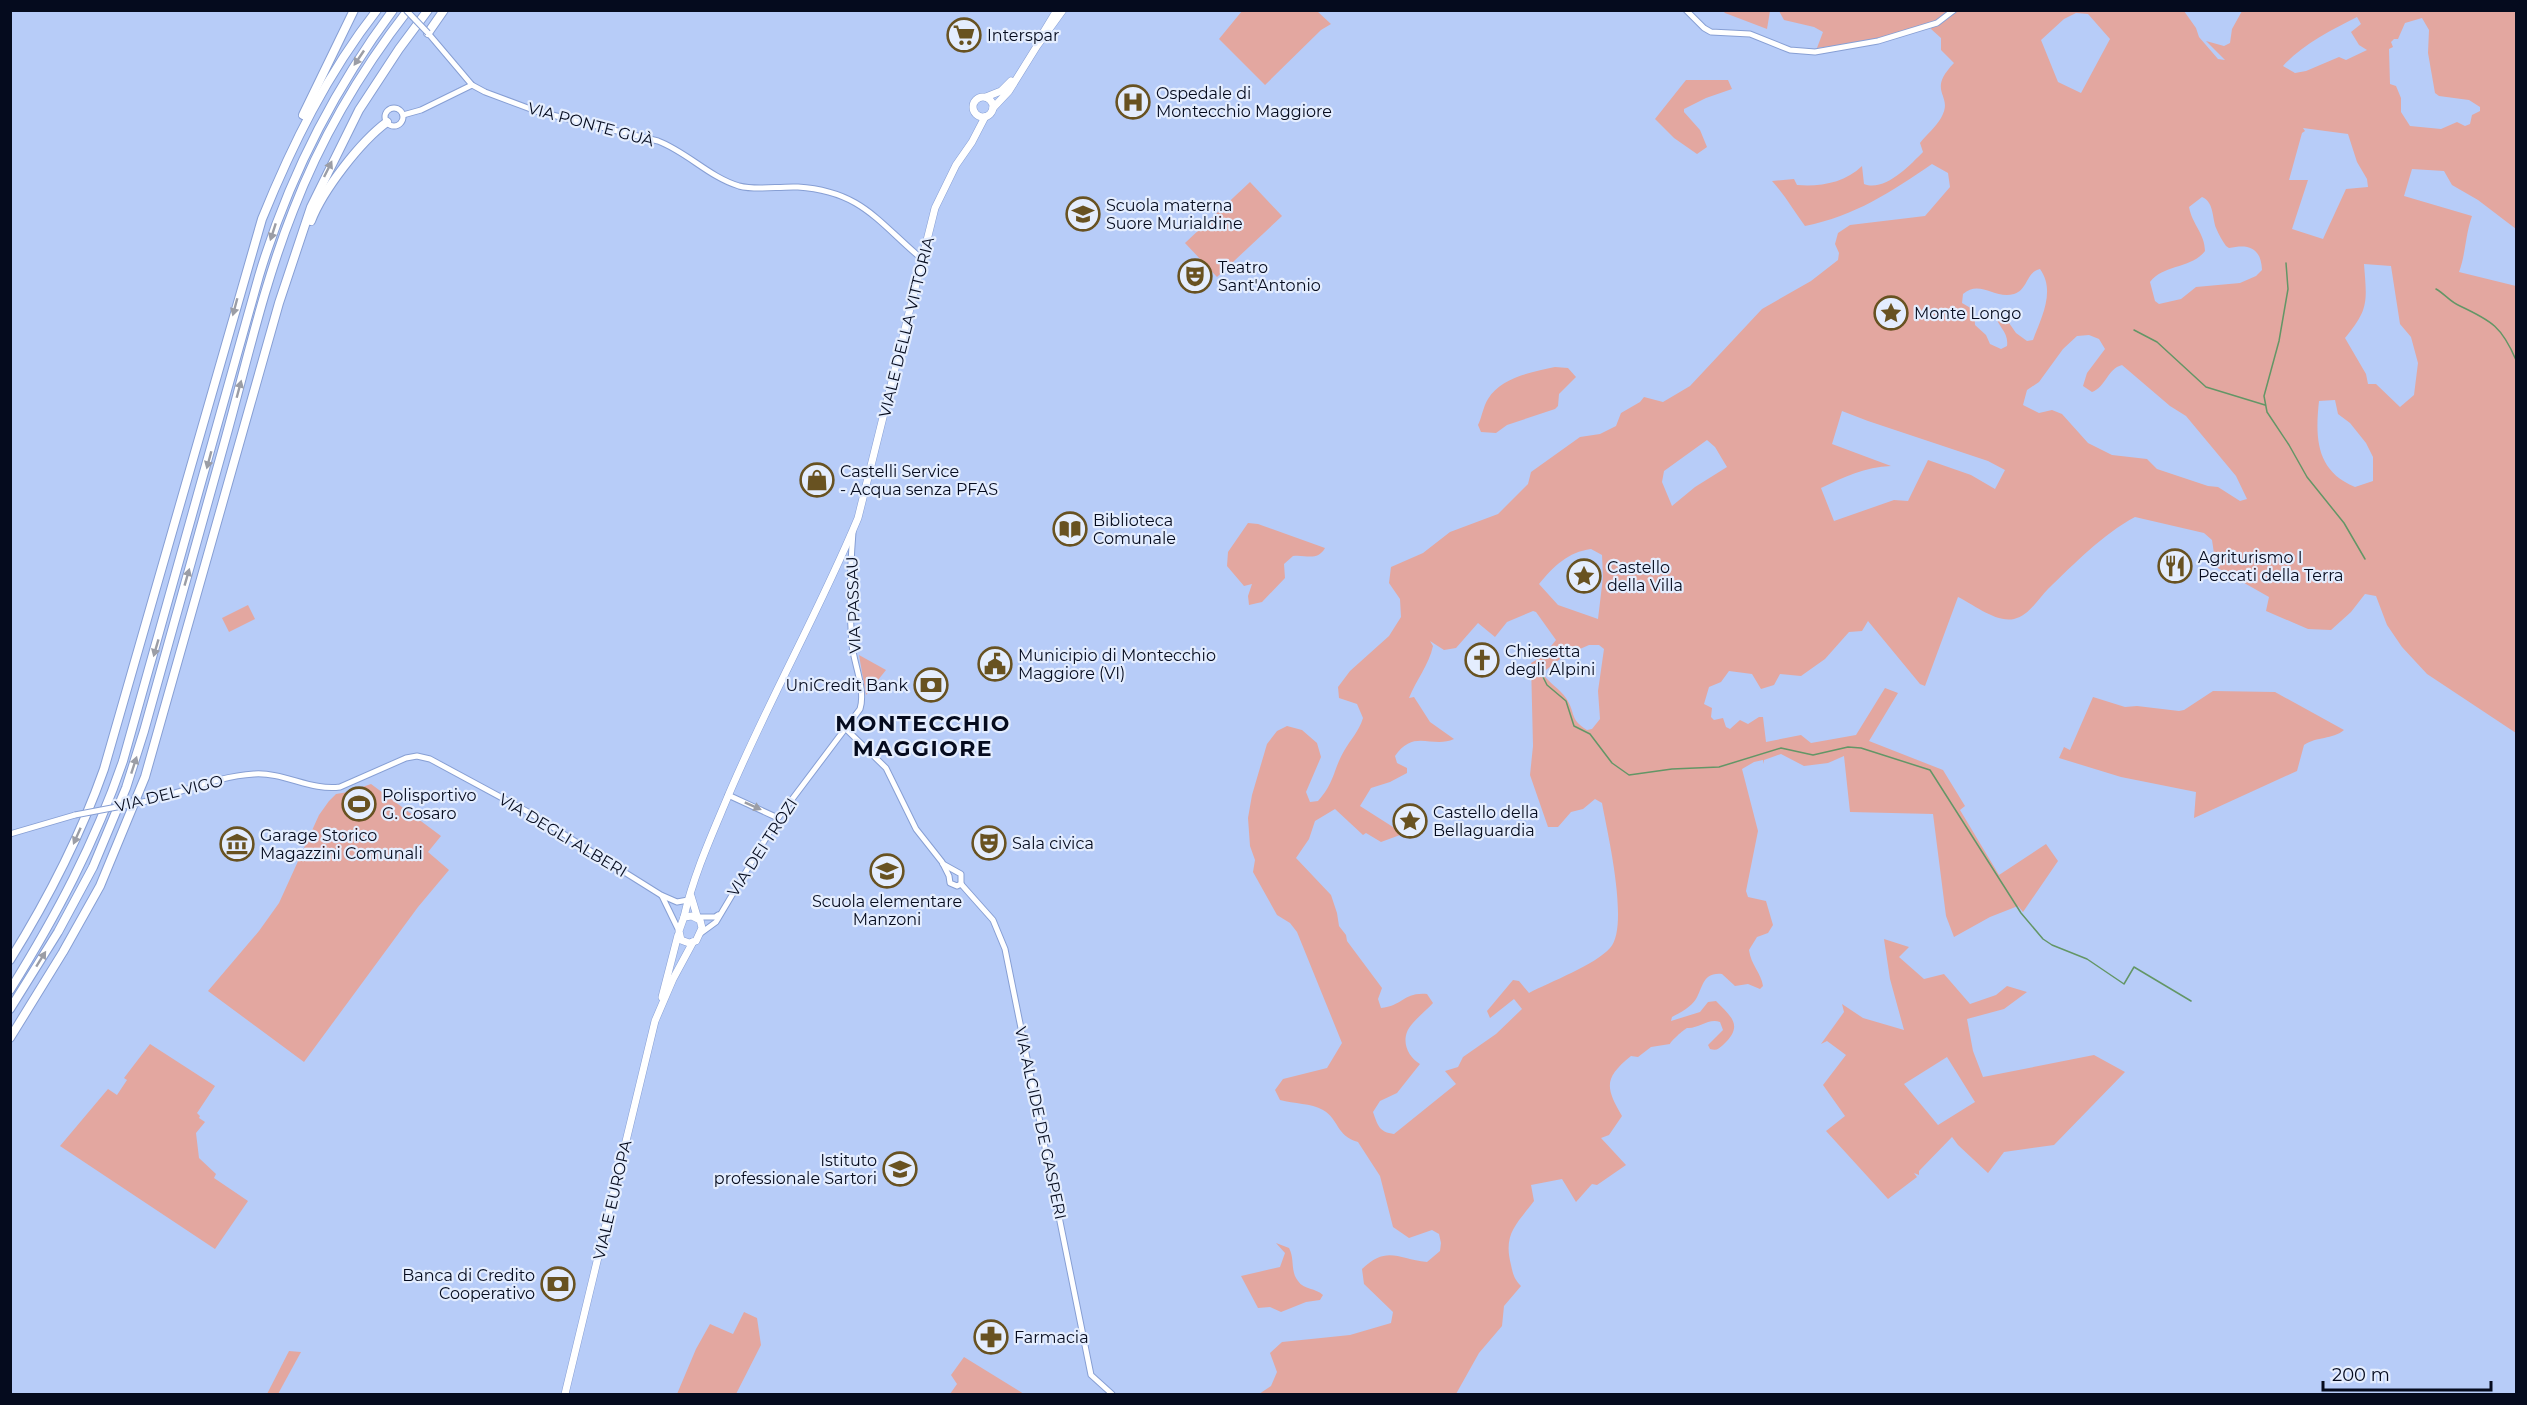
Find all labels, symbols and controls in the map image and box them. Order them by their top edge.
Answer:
supermarket icon: Interspar [946,17,982,53]
place label: Interspar [987,26,1059,45]
one-way arrow [354,50,365,66]
hospital icon: Ospedale di Montecchio Maggiore [1115,84,1151,120]
place label: Ospedale di Montecchio Maggiore [1156,84,1332,121]
street label: VIA PONTE GUÀ [526,99,656,151]
one-way arrow [323,161,332,178]
school or university icon: Scuola materna Suore Murialdine [1065,196,1101,232]
place label: Scuola materna Suore Murialdine [1106,196,1243,233]
one-way arrow [268,223,277,241]
street label: VIALE DELLA VITTORIA [875,234,938,419]
theatre icon: Teatro Sant'Antonio [1177,258,1213,294]
place label: Teatro Sant'Antonio [1218,258,1321,295]
place icon: Monte Longo [1873,295,1909,331]
one-way arrow [230,299,239,317]
place label: Monte Longo [1914,304,2021,323]
one-way arrow [234,380,244,398]
one-way arrow [203,451,213,470]
shop icon: Castelli Service - Acqua senza PFAS [799,462,835,498]
place label: Castelli Service - Acqua senza PFAS [840,462,998,499]
library icon: Biblioteca Comunale [1052,511,1088,547]
place label: Biblioteca Comunale [1093,511,1176,548]
restaurant icon: Agriturismo I Peccati della Terra [2157,548,2193,584]
place label: Agriturismo I Peccati della Terra [2198,548,2343,585]
street label: VIA PASSAU [842,556,865,654]
place icon: Castello della Villa [1566,558,1602,594]
place label: Castello della Villa [1607,558,1683,595]
one-way arrow [182,568,192,586]
one-way arrow [151,639,160,657]
church icon: Chiesetta degli Alpini [1464,642,1500,678]
place label: Chiesetta degli Alpini [1505,642,1595,679]
public building icon: Municipio di Montecchio Maggiore (VI) [977,646,1013,682]
place label: Municipio di Montecchio Maggiore (VI) [1018,646,1216,683]
bank icon: UniCredit Bank [913,667,949,703]
place label: UniCredit Bank [785,676,908,695]
district label: MONTECCHIO MAGGIORE [835,710,1011,762]
one-way arrow [129,756,139,774]
street label: VIA DEL VIGO [113,771,225,816]
sports icon: Polisportivo G. Cosaro [341,786,377,822]
place label: Polisportivo G. Cosaro [382,786,477,823]
street label: VIA DEGLI ALBERI [495,790,630,881]
street label: VIA DEI TROZI [724,794,801,900]
one-way arrow [744,802,762,811]
place icon: Castello della Bellaguardia [1392,803,1428,839]
place label: Castello della Bellaguardia [1433,803,1539,840]
theatre icon: Sala civica [971,825,1007,861]
museum icon: Garage Storico Magazzini Comunali [219,826,255,862]
place label: Garage Storico Magazzini Comunali [260,826,423,863]
one-way arrow [72,827,82,845]
place label: Sala civica [1012,834,1094,853]
school or university icon: Scuola elementare Manzoni [869,853,905,889]
place label: Scuola elementare Manzoni [812,892,962,929]
one-way arrow [36,951,47,967]
street label: VIA ALCIDE DE GASPERI [1011,1025,1070,1221]
street label: VIALE EUROPA [589,1138,636,1262]
place label: Istituto professionale Sartori [714,1151,877,1188]
school or university icon: Istituto professionale Sartori [882,1151,918,1187]
place label: Banca di Credito Cooperativo [402,1266,535,1303]
bank icon: Banca di Credito Cooperativo [540,1266,576,1302]
pharmacy icon: Farmacia [973,1319,1009,1355]
place label: Farmacia [1014,1328,1089,1347]
scale bar [2323,1354,2491,1392]
text: 200 m [2332,1364,2390,1386]

